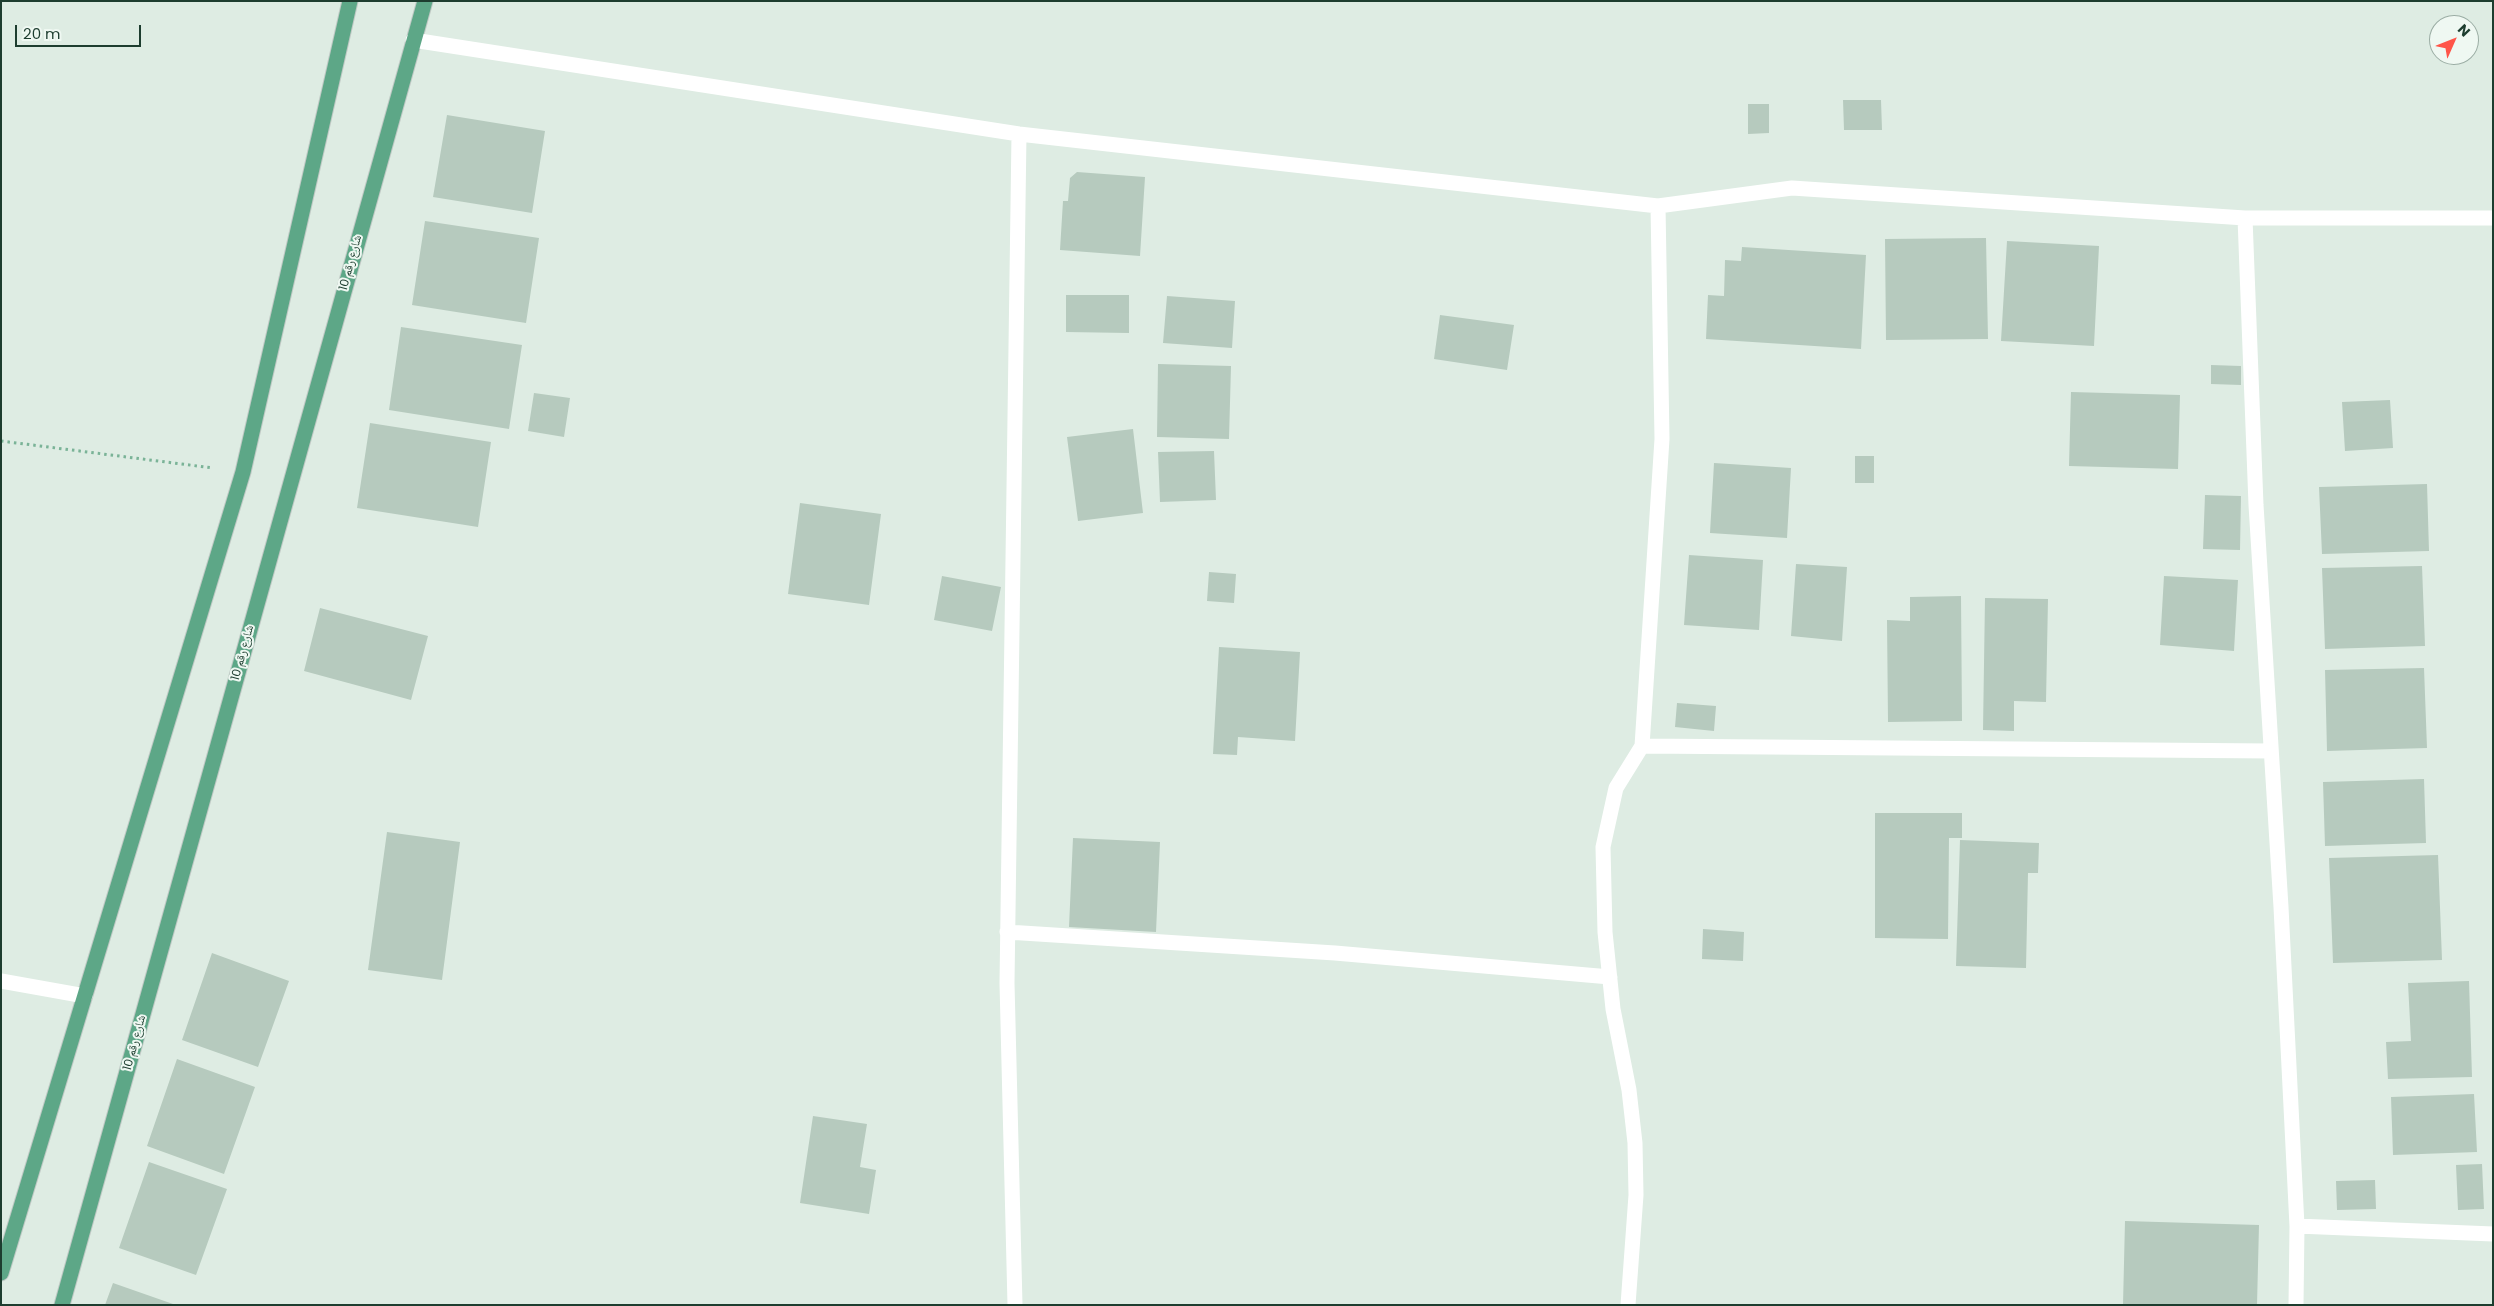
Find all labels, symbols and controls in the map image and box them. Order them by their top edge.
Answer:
scale bar [18,15,144,47]
north arrow [2429,15,2479,65]
text: N [2453,20,2475,41]
text: 20 m [23,23,61,44]
street label: شارع رقم 10 [337,234,365,292]
street label: شارع رقم 10 [229,624,257,682]
street label: شارع رقم 10 [121,1014,149,1072]

